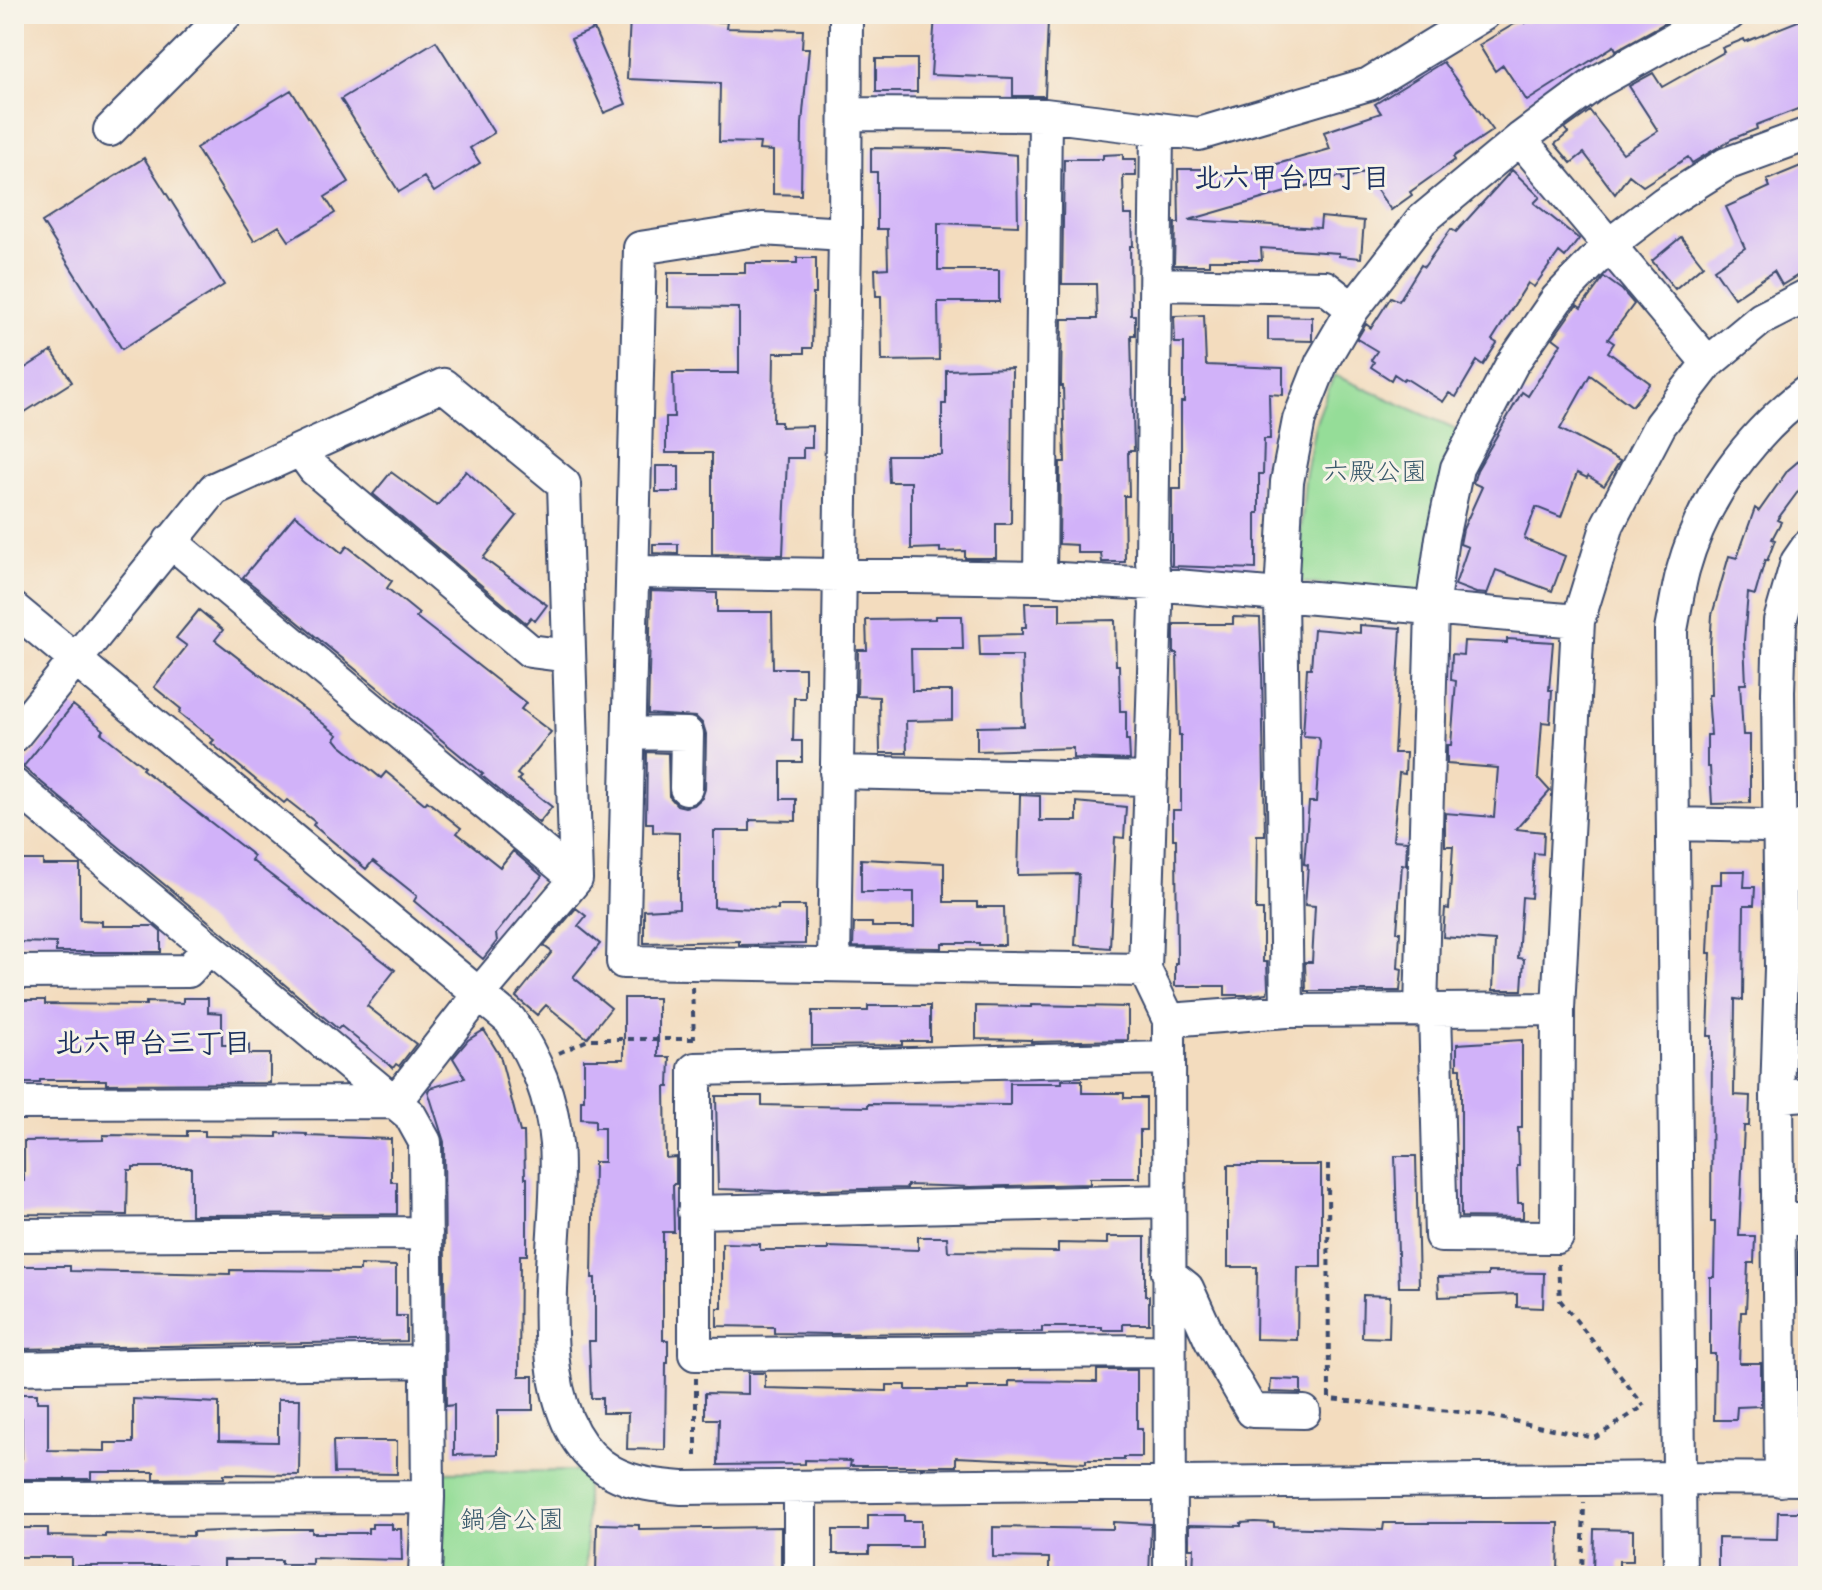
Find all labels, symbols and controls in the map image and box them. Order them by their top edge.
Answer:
district label: 北六甲台四丁目 [1194,164,1390,198]
park label: 六殿公園 [1323,460,1427,491]
district label: 北六甲台三丁目 [55,1029,251,1063]
park label: 鍋倉公園 [460,1506,564,1539]

